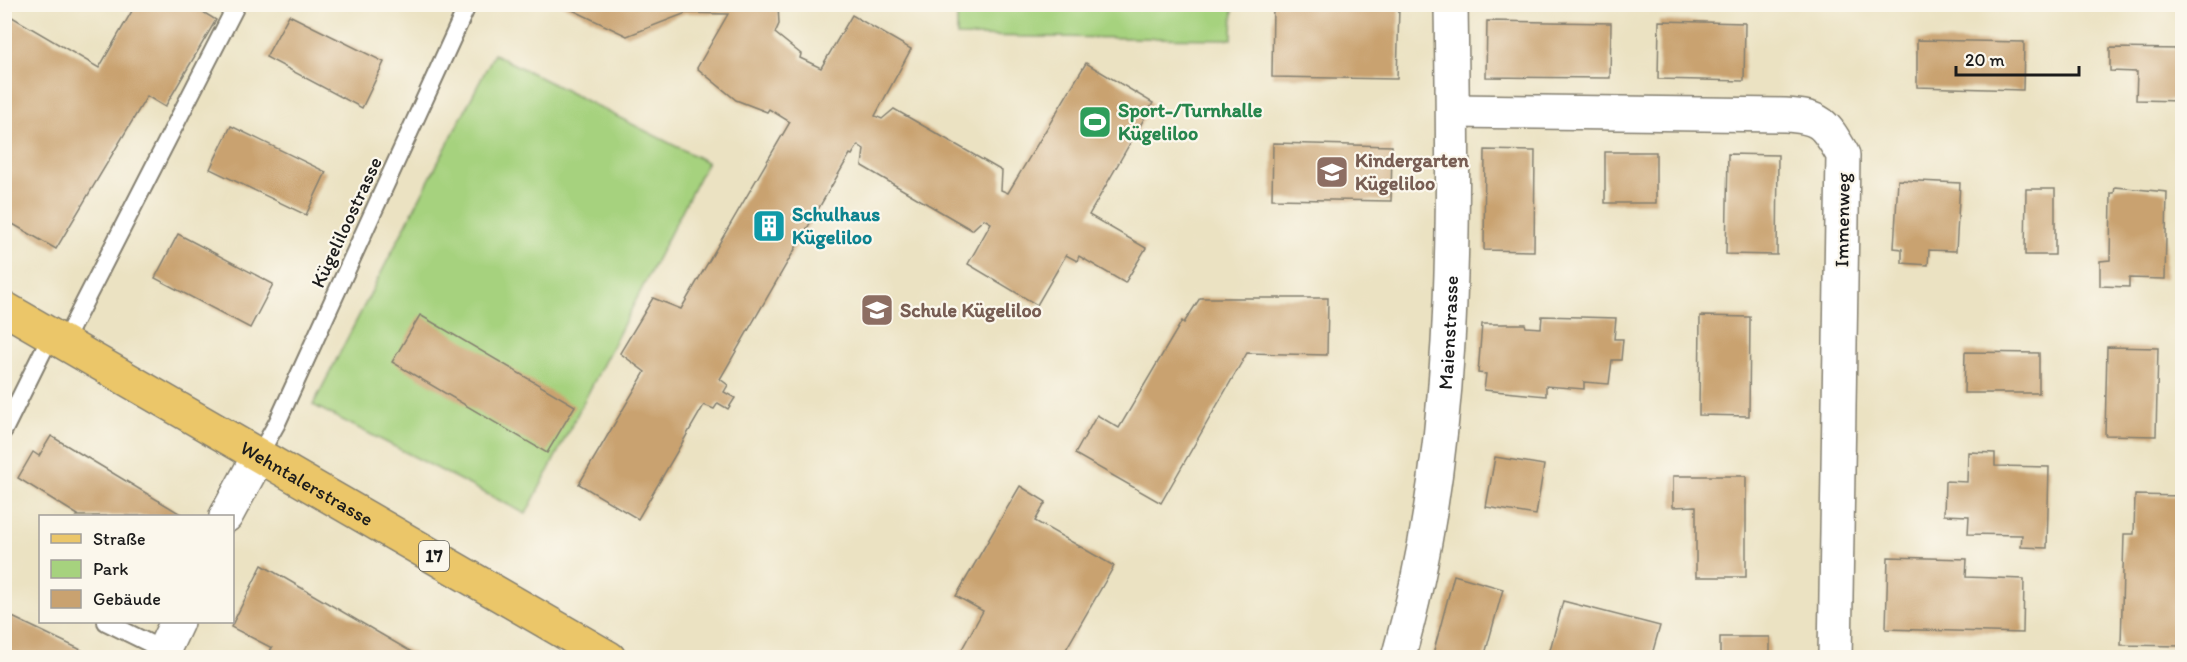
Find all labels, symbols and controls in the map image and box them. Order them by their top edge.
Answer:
scale bar [1956,39,2079,77]
text: 20 m [1965,49,2005,71]
place label: Sport-/Turnhalle Kügeliloo [1118,98,1263,146]
sports icon: Sport-/Turnhalle Kügeliloo [1077,104,1113,140]
place label: Kindergarten Kügeliloo [1355,148,1470,196]
street label: Kügeliloostrasse [305,153,387,291]
school or university icon: Kindergarten Kügeliloo [1314,154,1350,190]
street label: Immenweg [1829,172,1855,267]
place label: Schulhaus Kügeliloo [792,202,880,250]
building icon: Schulhaus Kügeliloo [751,208,787,244]
street label: Maienstrasse [1433,275,1463,391]
school or university icon: Schule Kügeliloo [859,292,895,328]
place label: Schule Kügeliloo [900,298,1042,323]
street label: Wehntalerstrasse [236,435,378,531]
legend [39,515,234,623]
text: Straße [93,528,146,550]
road number: 17 [419,541,449,571]
text: Park [93,558,128,580]
text: Gebäude [93,588,161,610]

